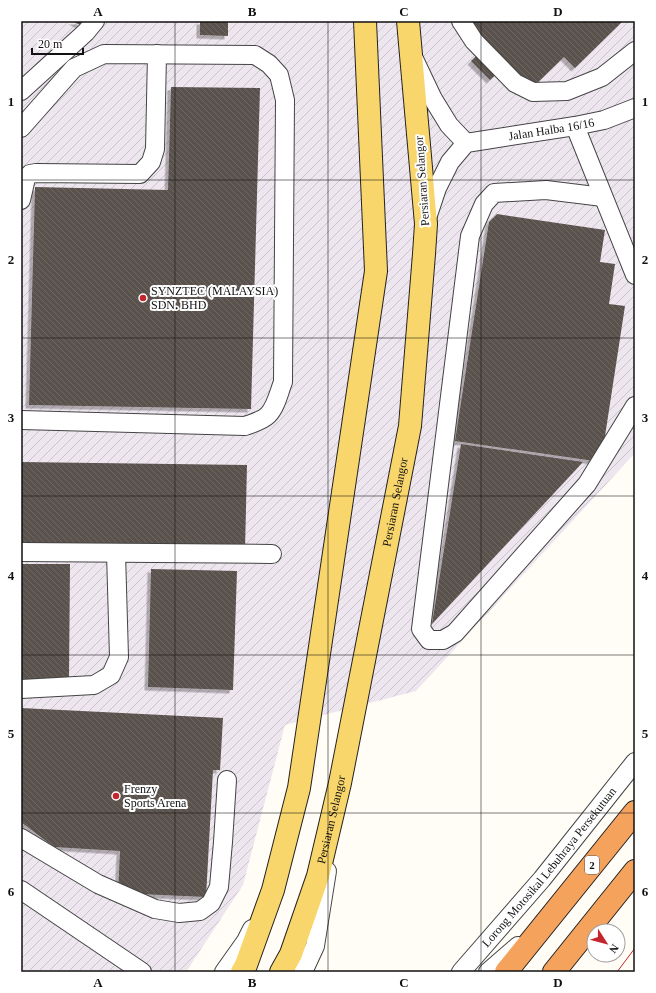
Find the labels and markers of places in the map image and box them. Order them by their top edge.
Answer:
place label: SYNZTEC (MALAYSIA) SDN. BHD [151,284,278,312]
marker: SYNZTEC (MALAYSIA) SDN. BHD [138,293,148,303]
place label: Frenzy Sports Arena [124,782,187,810]
marker: Frenzy Sports Arena [111,791,121,801]

